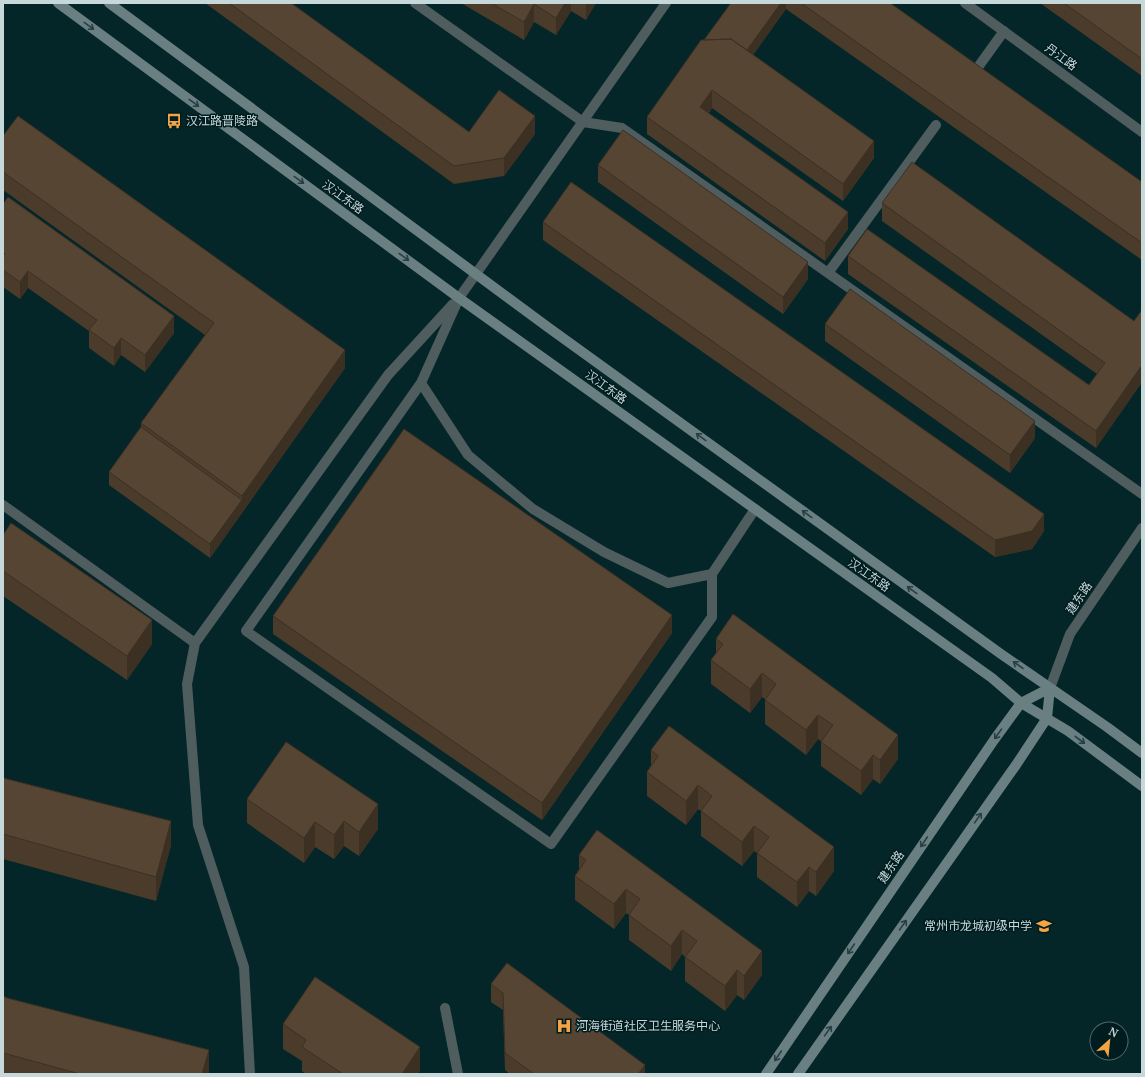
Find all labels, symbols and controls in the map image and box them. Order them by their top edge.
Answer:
one-way arrow [84,22,95,30]
street label: 丹江路 [1042,39,1081,74]
one-way arrow [189,99,200,107]
bus stop icon: 汉江路晋陵路 [165,112,183,130]
place label: 汉江路晋陵路 [186,112,258,129]
one-way arrow [293,176,304,184]
street label: 汉江东路 [319,176,368,218]
one-way arrow [398,253,409,261]
street label: 汉江东路 [582,366,631,408]
one-way arrow [696,433,707,442]
one-way arrow [801,509,812,518]
street label: 汉江东路 [845,554,894,595]
street label: 建东路 [1061,578,1096,617]
one-way arrow [907,586,918,594]
one-way arrow [1012,661,1023,669]
one-way arrow [994,729,1002,740]
one-way arrow [1074,735,1085,744]
one-way arrow [974,813,982,824]
one-way arrow [920,836,928,847]
street label: 建东路 [873,847,908,886]
place label: 常州市龙城初级中学 [924,917,1032,934]
school or university icon: 常州市龙城初级中学 [1035,917,1053,935]
one-way arrow [899,919,907,930]
one-way arrow [847,943,855,954]
hospital icon: 河海街道社区卫生服务中心 [555,1017,573,1035]
place label: 河海街道社区卫生服务中心 [576,1017,720,1034]
north arrow [1089,1021,1129,1061]
text: N [1106,1023,1121,1040]
one-way arrow [824,1025,832,1036]
one-way arrow [774,1051,782,1062]

